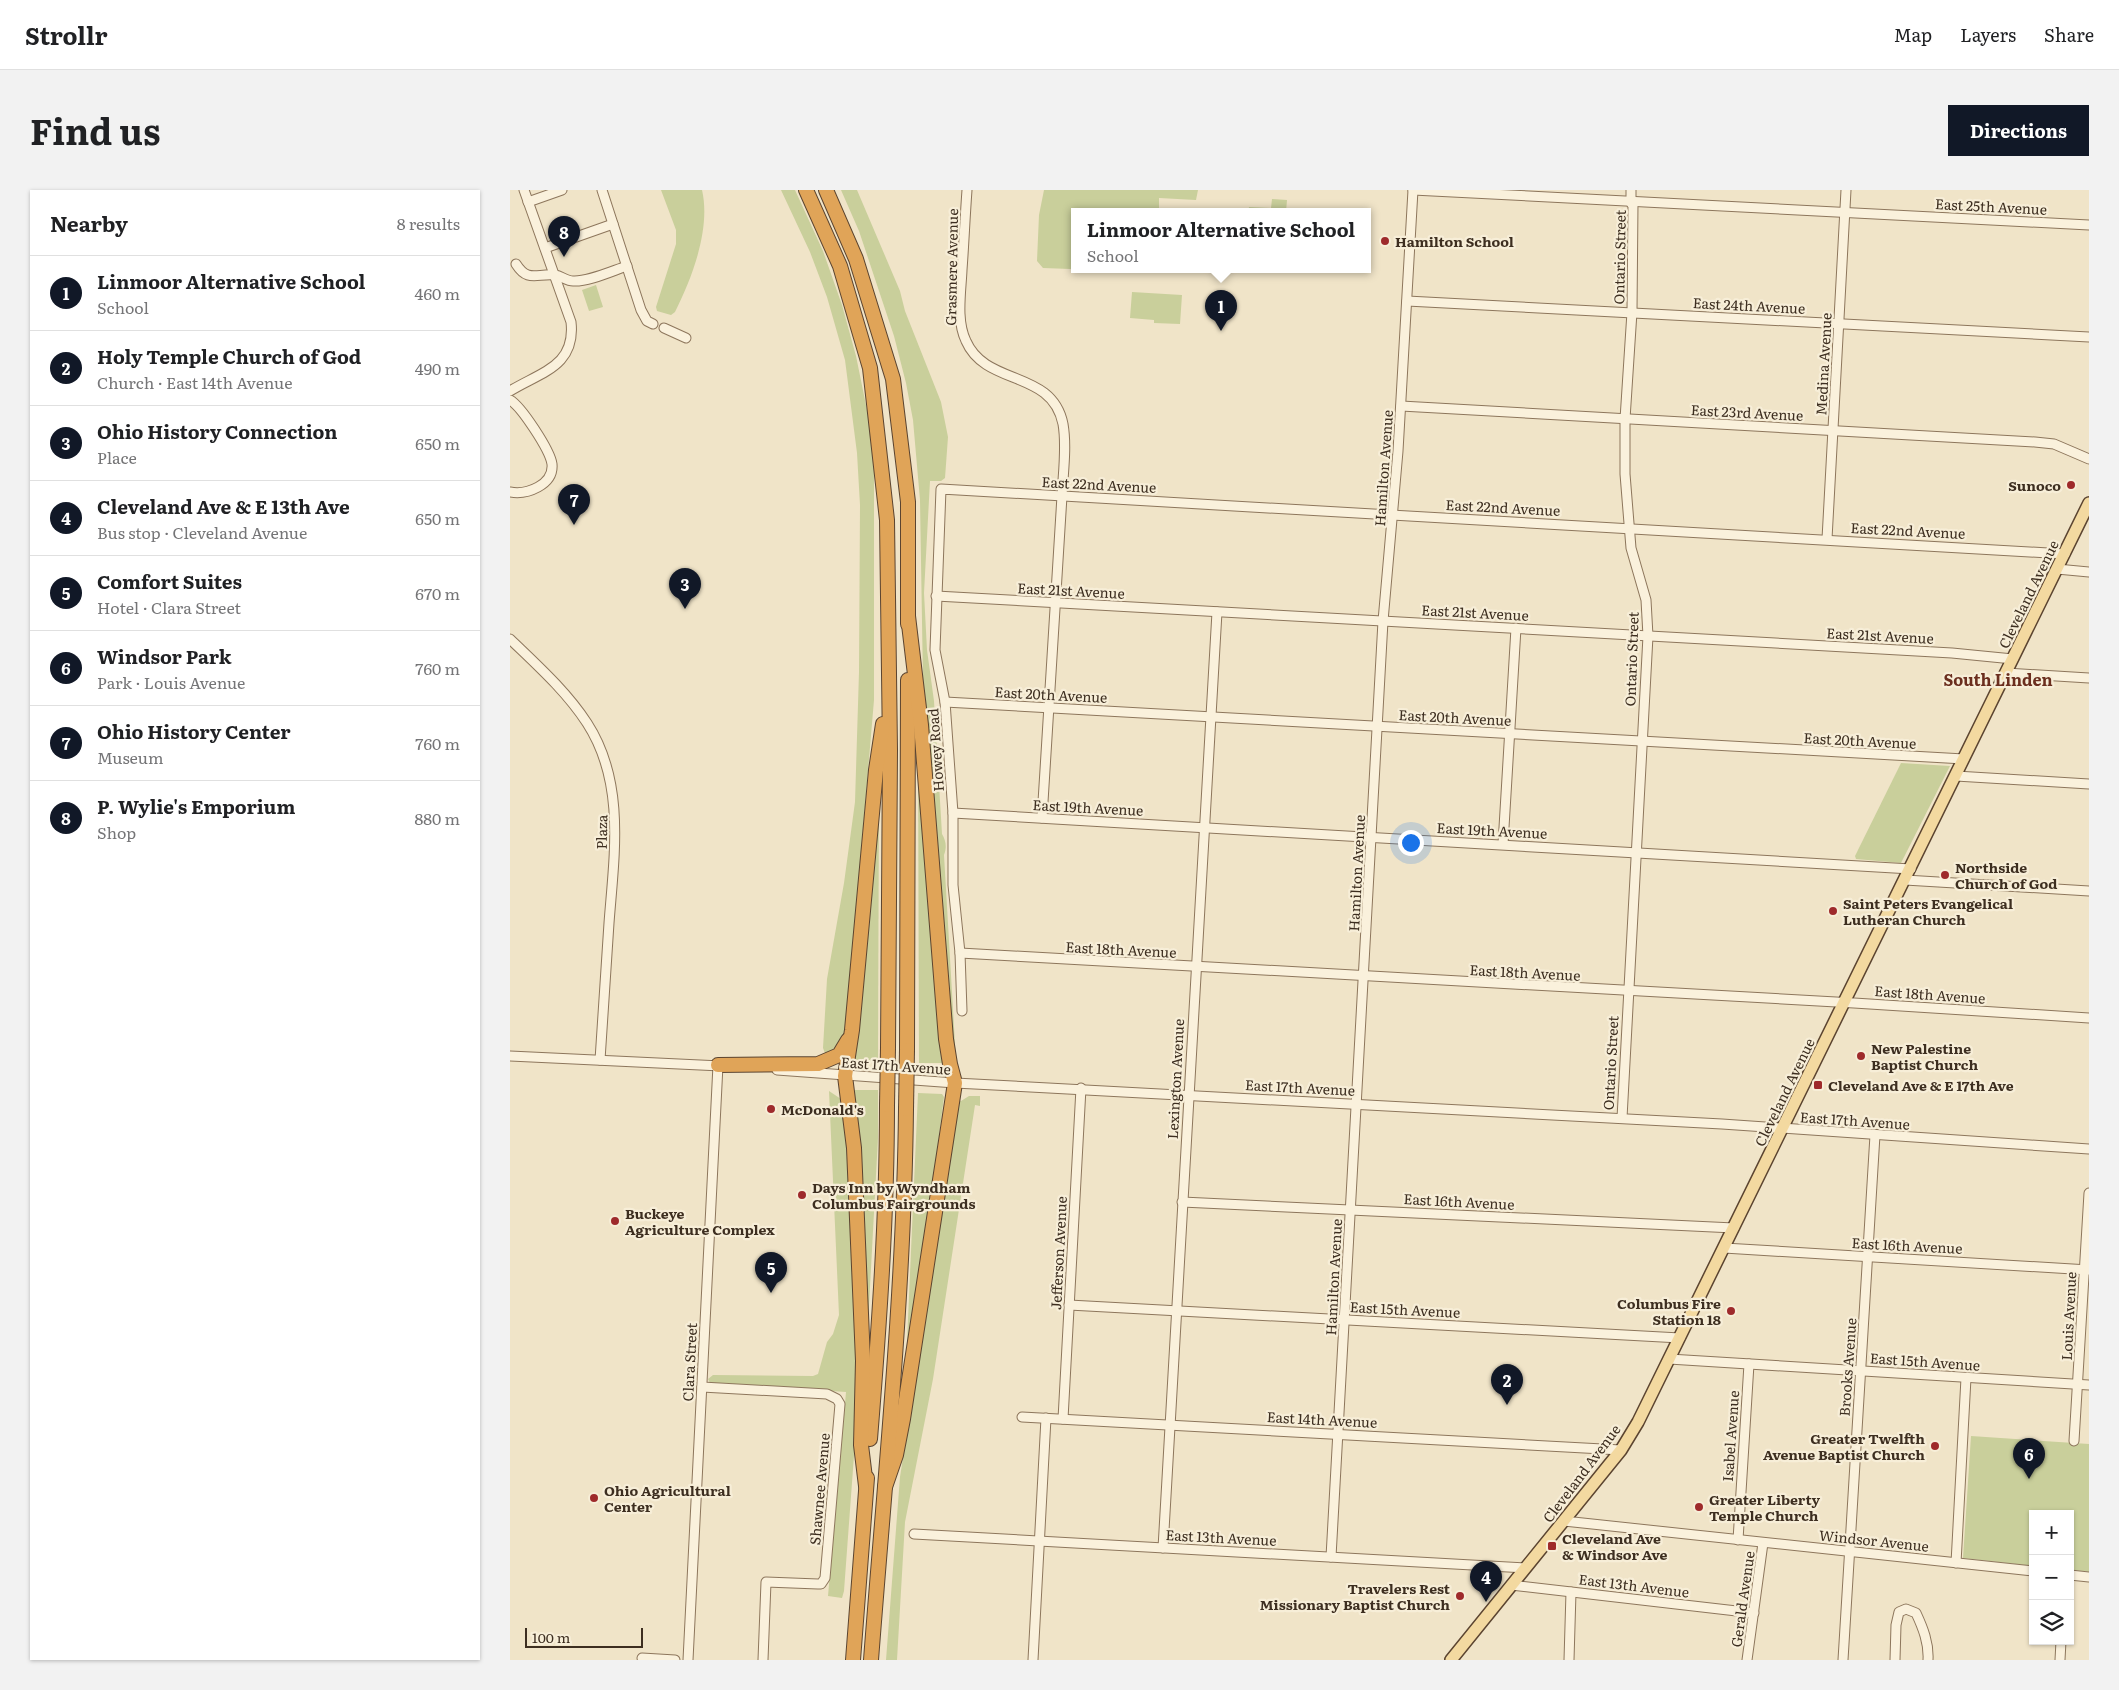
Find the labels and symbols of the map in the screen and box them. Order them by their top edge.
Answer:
street label: East 25th Avenue [1935,193,2047,219]
street label: Grasmere Avenue [940,208,962,326]
street label: Ontario Street [1608,209,1630,305]
pin: 8 [548,216,580,257]
place label: Hamilton School [1395,231,1514,251]
marker: Hamilton School [1379,235,1391,247]
pin: 1 [1205,290,1237,331]
street label: East 24th Avenue [1692,292,1806,318]
street label: Medina Avenue [1810,312,1836,416]
street label: East 23rd Avenue [1690,399,1804,425]
street label: Hamilton Avenue [1369,409,1397,527]
street label: East 22nd Avenue [1041,471,1157,497]
place label: Sunoco [2008,475,2061,495]
marker: Sunoco [2065,479,2077,491]
pin: 7 [558,484,590,525]
street label: East 22nd Avenue [1445,494,1561,520]
street label: East 22nd Avenue [1850,517,1966,543]
street label: Cleveland Avenue [1993,537,2063,651]
pin: 3 [669,568,701,609]
street label: East 21st Avenue [1017,577,1125,603]
street label: East 21st Avenue [1421,599,1529,625]
street label: Ontario Street [1619,611,1643,707]
street label: East 21st Avenue [1826,622,1934,648]
district label: South Linden [1943,667,2053,691]
street label: East 20th Avenue [994,681,1108,707]
street label: East 20th Avenue [1398,704,1512,730]
street label: Howey Road [922,707,948,792]
street label: East 20th Avenue [1803,727,1917,753]
street label: East 19th Avenue [1032,794,1144,820]
street label: Plaza [591,814,611,850]
street label: Hamilton Avenue [1343,814,1369,932]
street label: East 19th Avenue [1436,817,1548,843]
your location [1398,830,1424,856]
place label: Northside Church of God [1955,857,2057,893]
marker: Northside Church of God [1939,869,1951,881]
place label: Saint Peters Evangelical Lutheran Church [1843,893,2013,929]
marker: Saint Peters Evangelical Lutheran Church [1827,905,1839,917]
street label: East 18th Avenue [1065,936,1177,962]
street label: East 18th Avenue [1469,959,1581,985]
street label: East 18th Avenue [1874,980,1986,1008]
street label: Ontario Street [1598,1015,1622,1111]
street label: Lexington Avenue [1162,1018,1188,1140]
street label: Cleveland Avenue [1749,1035,1819,1149]
place label: New Palestine Baptist Church [1871,1038,1978,1074]
marker: New Palestine Baptist Church [1855,1050,1867,1062]
street label: East 17th Avenue [840,1051,952,1079]
street label: East 17th Avenue [1244,1074,1356,1100]
place label: Cleveland Ave & E 17th Ave [1828,1075,2014,1095]
marker: Cleveland Ave & E 17th Ave [1812,1079,1824,1091]
place label: McDonald's [781,1099,864,1119]
marker: McDonald's [765,1103,777,1115]
street label: East 17th Avenue [1799,1106,1911,1134]
place label: Days Inn by Wyndham Columbus Fairgrounds [812,1177,976,1213]
street label: East 16th Avenue [1403,1188,1515,1214]
marker: Days Inn by Wyndham Columbus Fairgrounds [796,1189,808,1201]
street label: Jefferson Avenue [1045,1196,1071,1310]
place label: Buckeye Agriculture Complex [625,1203,775,1239]
marker: Buckeye Agriculture Complex [609,1215,621,1227]
street label: Hamilton Avenue [1320,1218,1346,1336]
street label: East 16th Avenue [1851,1232,1963,1258]
pin: 5 [755,1252,787,1293]
street label: Louis Avenue [2056,1271,2080,1361]
place label: Columbus Fire Station 18 [1617,1293,1721,1329]
street label: East 15th Avenue [1349,1296,1461,1322]
marker: Columbus Fire Station 18 [1725,1305,1737,1317]
street label: Brooks Avenue [1834,1317,1860,1417]
street label: Clara Street [677,1322,701,1402]
street label: East 15th Avenue [1869,1347,1981,1375]
pin: 2 [1491,1364,1523,1405]
street label: Isabel Avenue [1717,1390,1743,1482]
street label: East 14th Avenue [1266,1406,1378,1432]
street label: Cleveland Avenue [1537,1420,1625,1526]
place label: Greater Twelfth Avenue Baptist Church [1763,1428,1925,1464]
street label: Shawnee Avenue [804,1432,834,1546]
pin: 6 [2013,1438,2045,1479]
marker: Greater Twelfth Avenue Baptist Church [1929,1440,1941,1452]
place label: Ohio Agricultural Center [604,1480,731,1516]
place label: Greater Liberty Temple Church [1709,1489,1820,1525]
marker: Ohio Agricultural Center [588,1492,600,1504]
marker: Greater Liberty Temple Church [1693,1501,1705,1513]
street label: East 13th Avenue [1165,1524,1277,1550]
street label: Windsor Avenue [1818,1524,1930,1556]
place label: Cleveland Ave & Windsor Ave [1562,1528,1668,1564]
marker: Cleveland Ave & Windsor Ave [1546,1540,1558,1552]
street label: Gerald Avenue [1725,1550,1759,1648]
pin: 4 [1470,1561,1502,1602]
street label: East 13th Avenue [1578,1568,1690,1602]
place label: Travelers Rest Missionary Baptist Church [1260,1578,1451,1614]
marker: Travelers Rest Missionary Baptist Church [1454,1590,1466,1602]
scale bar [525,1625,642,1648]

